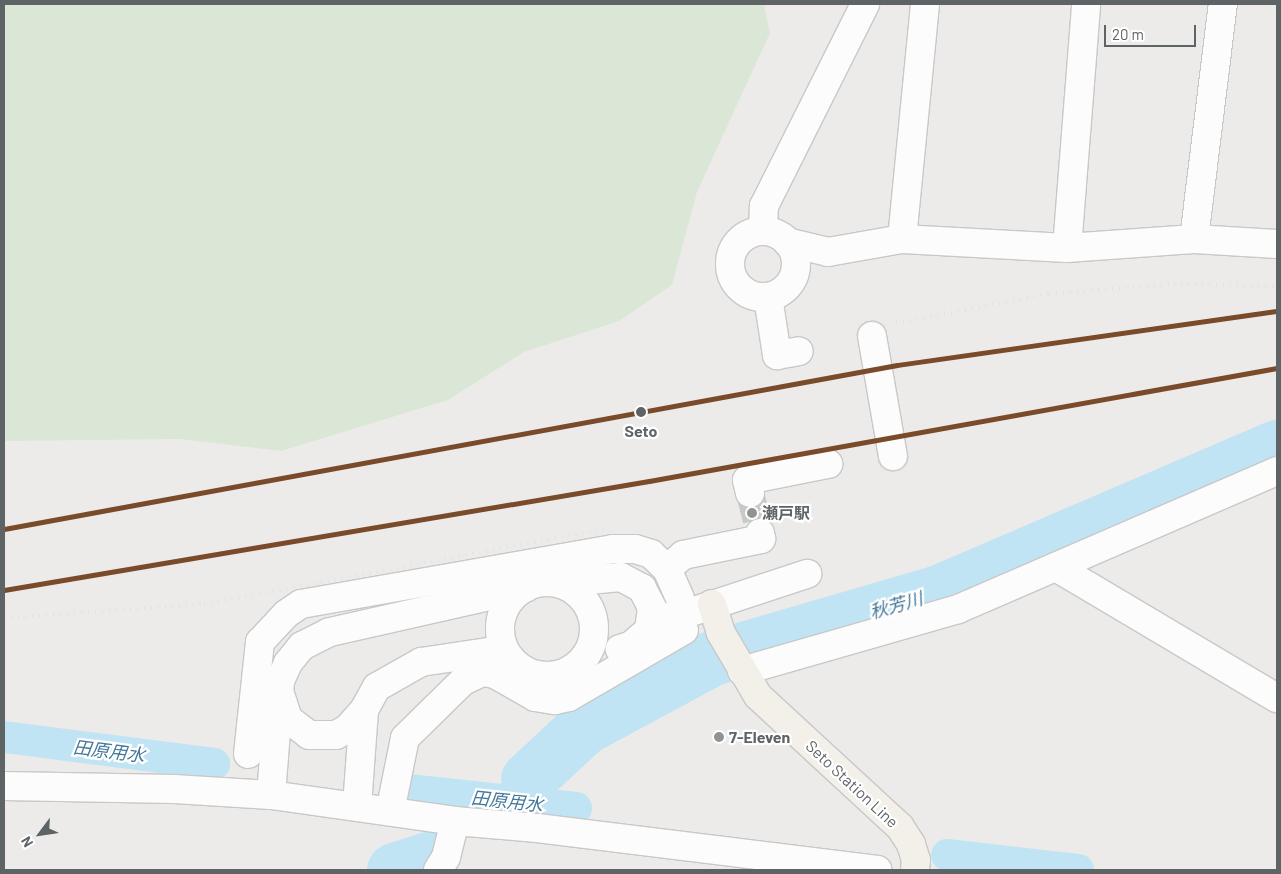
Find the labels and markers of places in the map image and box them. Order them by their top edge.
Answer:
marker: Seto [634,405,648,419]
place label: Seto [625,421,657,441]
place label: 瀬戸駅 [762,503,810,523]
marker: 瀬戸駅 [746,507,758,519]
place label: 7-Eleven [729,727,790,747]
marker: 7-Eleven [713,731,725,743]

